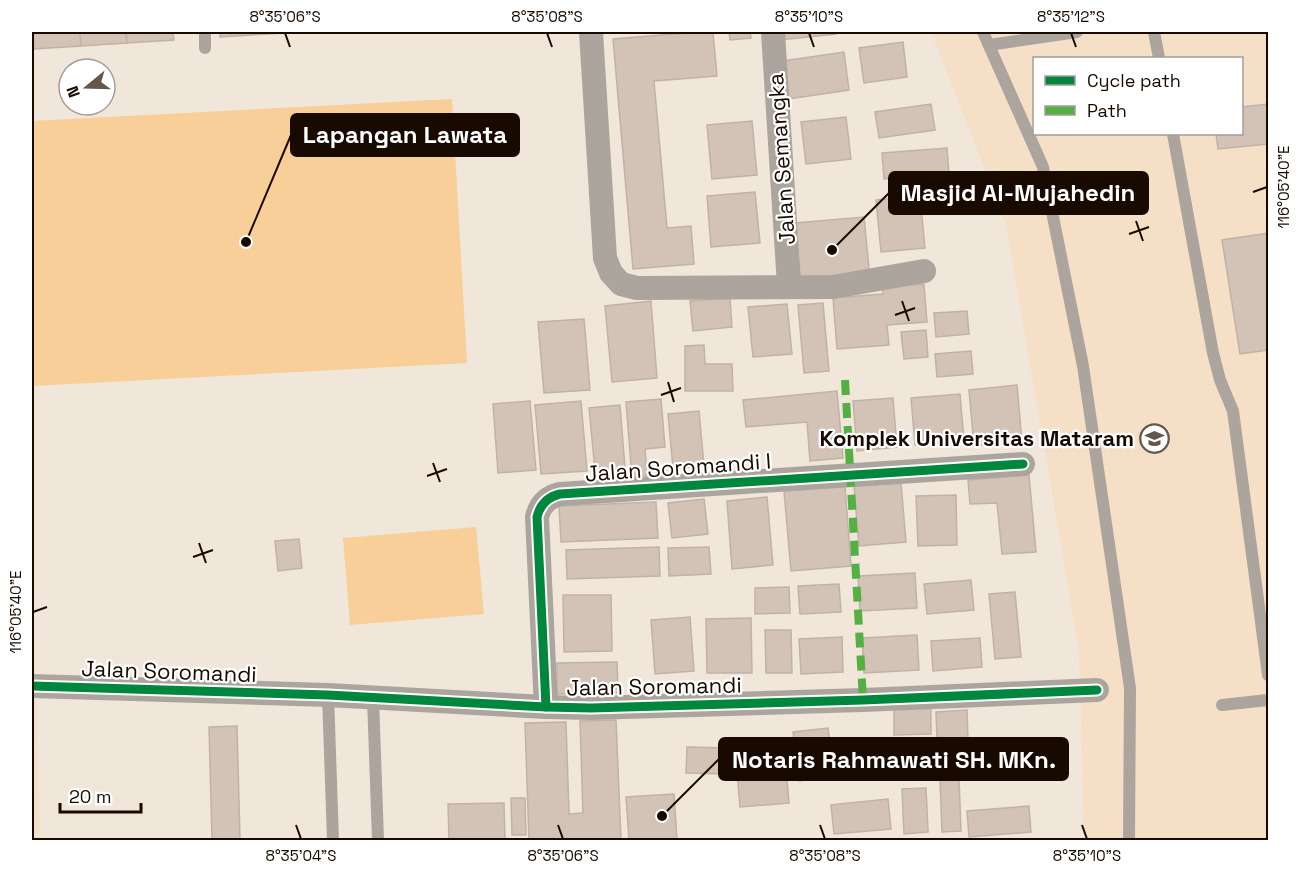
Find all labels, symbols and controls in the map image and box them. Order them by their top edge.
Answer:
text: 8°35'06"S [249,7,321,26]
text: 8°35'08"S [511,7,583,26]
text: 8°35'10"S [775,7,843,26]
text: 8°35'12"S [1037,7,1105,26]
north arrow [57,57,117,117]
legend [1033,57,1243,135]
text: Cycle path [1087,69,1181,92]
street label: Jalan Semangka [761,72,801,246]
text: N [62,83,85,100]
text: Path [1087,99,1127,122]
callout: Lapangan Lawata [291,114,519,156]
text: Lapangan Lawata [303,119,507,150]
text: 116°05'40"E [1274,146,1293,228]
callout: Masjid Al-Mujahedin [889,172,1148,214]
text: Masjid Al-Mujahedin [901,177,1135,208]
school or university icon: Komplek Universitas Mataram [1139,422,1171,454]
place label: Komplek Universitas Mataram [819,424,1134,452]
street label: Jalan Soromandi I [584,447,772,487]
text: 116°05'40"E [6,571,25,653]
street label: Jalan Soromandi [81,654,257,688]
street label: Jalan Soromandi [566,670,742,702]
callout: Notaris Rahmawati SH. MKn. [719,738,1068,780]
text: Notaris Rahmawati SH. MKn. [732,744,1056,775]
scale bar [60,776,141,814]
text: 20 m [69,785,112,808]
text: 8°35'04"S [266,846,336,865]
text: 8°35'06"S [527,846,599,865]
text: 8°35'08"S [789,846,861,865]
text: 8°35'10"S [1053,846,1121,865]

